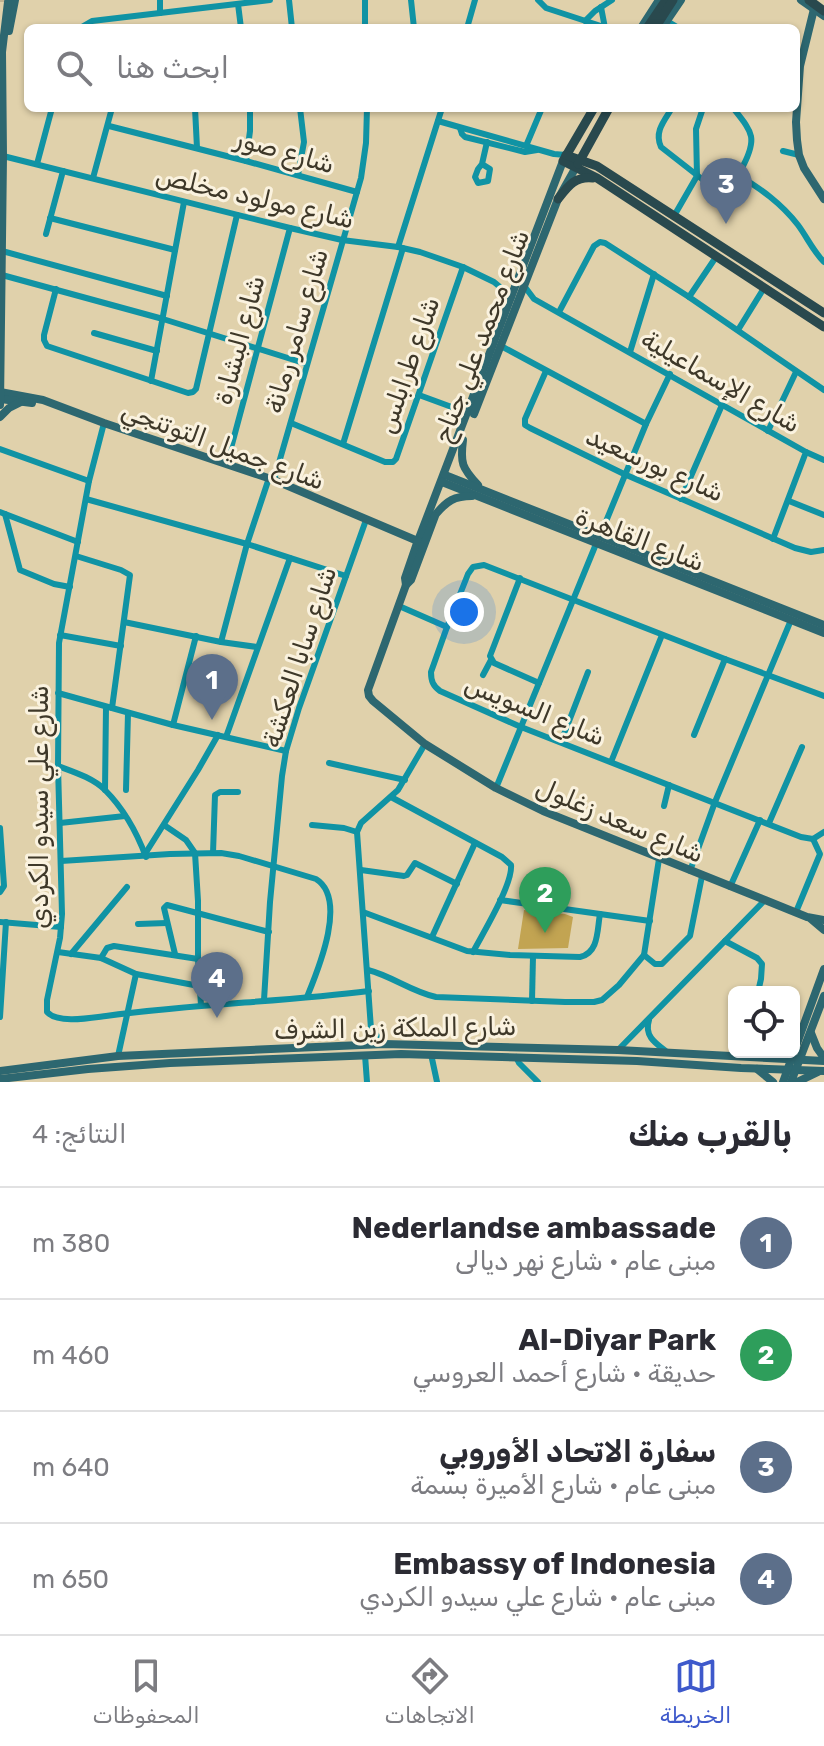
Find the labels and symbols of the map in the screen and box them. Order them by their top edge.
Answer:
street label: شارع صور [229,122,338,182]
pin: 3 [700,158,752,224]
street label: شارع مولود مخلص [152,160,357,237]
street label: شارع محمد علي جناح [427,225,540,449]
street label: شارع سامر رمانة [258,245,337,418]
street label: شارع البشارة [207,272,274,409]
street label: شارع طرابلس [371,293,448,438]
street label: شارع الإسماعيلية [635,323,806,441]
street label: شارع جميل التوتنجي [116,394,329,500]
street label: شارع بورسعيد [580,420,729,510]
street label: شارع القاهرة [570,501,709,580]
street label: شارع سابا العكشة [256,563,345,752]
your location [444,592,484,632]
pin: 1 [186,654,238,720]
street label: شارع السويس [459,668,610,755]
street label: شارع علي سيدو الكردي [24,685,59,929]
street label: شارع سعد زغلول [530,771,708,872]
pin: 2 [519,867,571,933]
pin: 4 [191,952,243,1018]
street label: شارع الملكة زين الشرف [273,1011,517,1048]

